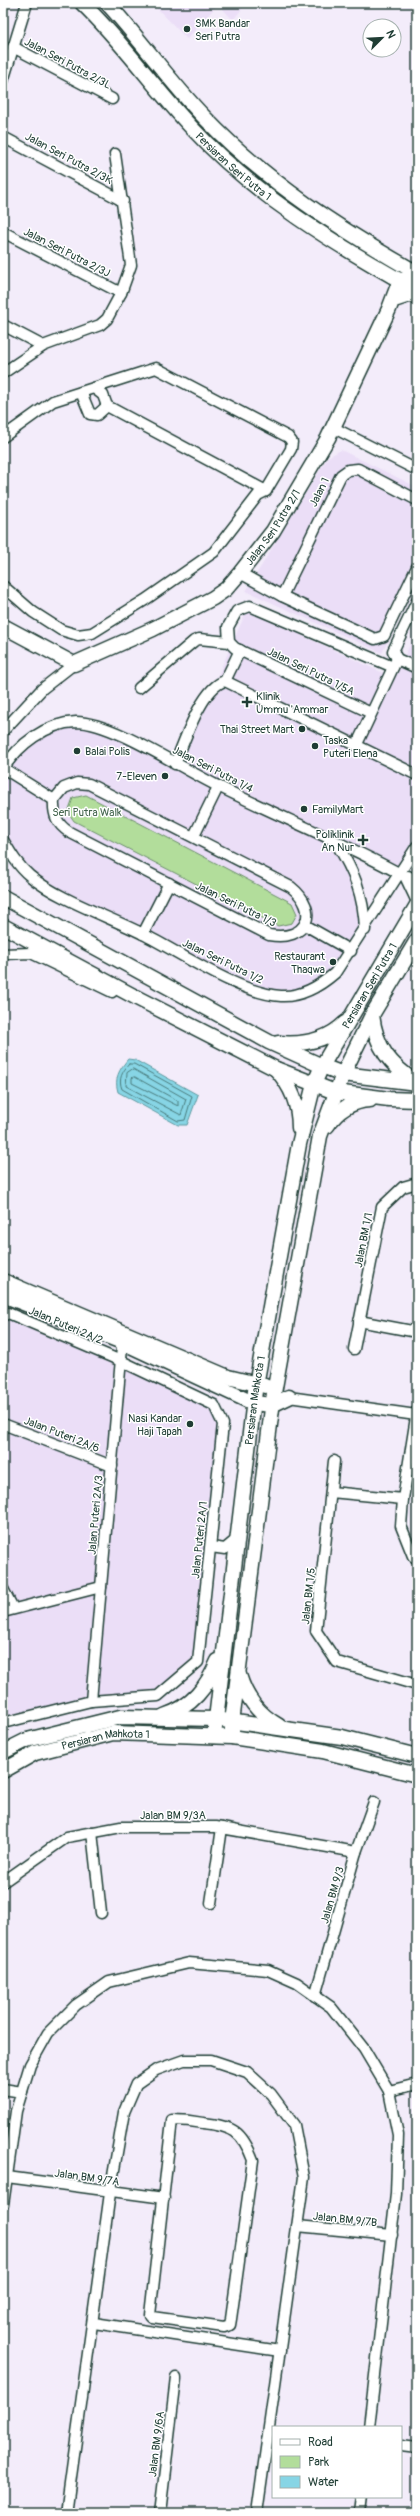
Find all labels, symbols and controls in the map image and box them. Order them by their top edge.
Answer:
place label: SMK Bandar Seri Putra [195,17,250,43]
north arrow [362,18,402,58]
marker: SMK Bandar Seri Putra [182,24,192,34]
text: N [383,28,398,41]
street label: Jalan Seri Putra 2/3L [22,35,113,92]
street label: Jalan Seri Putra 2/3K [23,130,115,187]
street label: Persiaran Seri Putra 1 [192,130,274,203]
street label: Jalan Seri Putra 2/3J [21,225,112,280]
street label: Jalan 1 [307,476,332,509]
street label: Jalan Seri Putra 2/1 [243,487,303,568]
street label: Jalan Seri Putra 1/5A [265,645,356,698]
place label: Klinik Ummu 'Ammar [256,690,328,716]
marker: Klinik Ummu 'Ammar [241,696,253,708]
place label: Thai Street Mart [220,723,295,736]
marker: Thai Street Mart [297,724,307,734]
place label: Taska Puteri Elena [323,734,378,760]
marker: Taska Puteri Elena [310,741,320,751]
street label: Jalan Seri Putra 1/4 [170,744,256,796]
place label: Balai Polis [85,745,130,758]
marker: Balai Polis [72,746,82,756]
place label: 7-Eleven [116,770,157,783]
marker: 7-Eleven [160,771,170,781]
place label: FamilyMart [312,803,364,816]
marker: FamilyMart [299,804,309,814]
park label: Seri Putra Walk [52,806,122,819]
place label: Poliklinik An Nur [316,828,354,854]
marker: Poliklinik An Nur [357,834,369,846]
street label: Jalan Seri Putra 1/3 [193,879,278,930]
street label: Jalan Seri Putra 1/2 [180,936,265,987]
street label: Persiaran Seri Putra 1 [340,941,400,1031]
place label: Restaurant Thaqwa [274,950,326,976]
marker: Restaurant Thaqwa [328,957,338,967]
street label: Jalan BM 1/1 [352,1212,375,1269]
street label: Jalan Puteri 2A/2 [27,1304,105,1347]
street label: Persiaran Mahkota 1 [243,1355,268,1446]
place label: Nasi Kandar Haji Tapah [128,1412,182,1438]
street label: Jalan Puteri 2A/6 [22,1414,101,1455]
marker: Nasi Kandar Haji Tapah [185,1419,195,1429]
street label: Jalan Puteri 2A/3 [86,1475,105,1555]
street label: Jalan Puteri 2A/1 [189,1501,210,1579]
street label: Jalan BM 1/5 [299,1567,318,1625]
street label: Persiaran Mahkota 1 [60,1727,150,1753]
street label: Jalan BM 9/3A [140,1809,206,1822]
street label: Jalan BM 9/3 [318,1865,347,1925]
street label: Jalan BM 9/7A [54,2166,120,2188]
street label: Jalan BM 9/7B [312,2210,378,2229]
street label: Jalan BM 9/6A [146,2410,167,2478]
legend [272,2426,402,2498]
text: Road [308,2435,333,2450]
text: Park [308,2455,329,2470]
text: Water [308,2475,339,2490]

